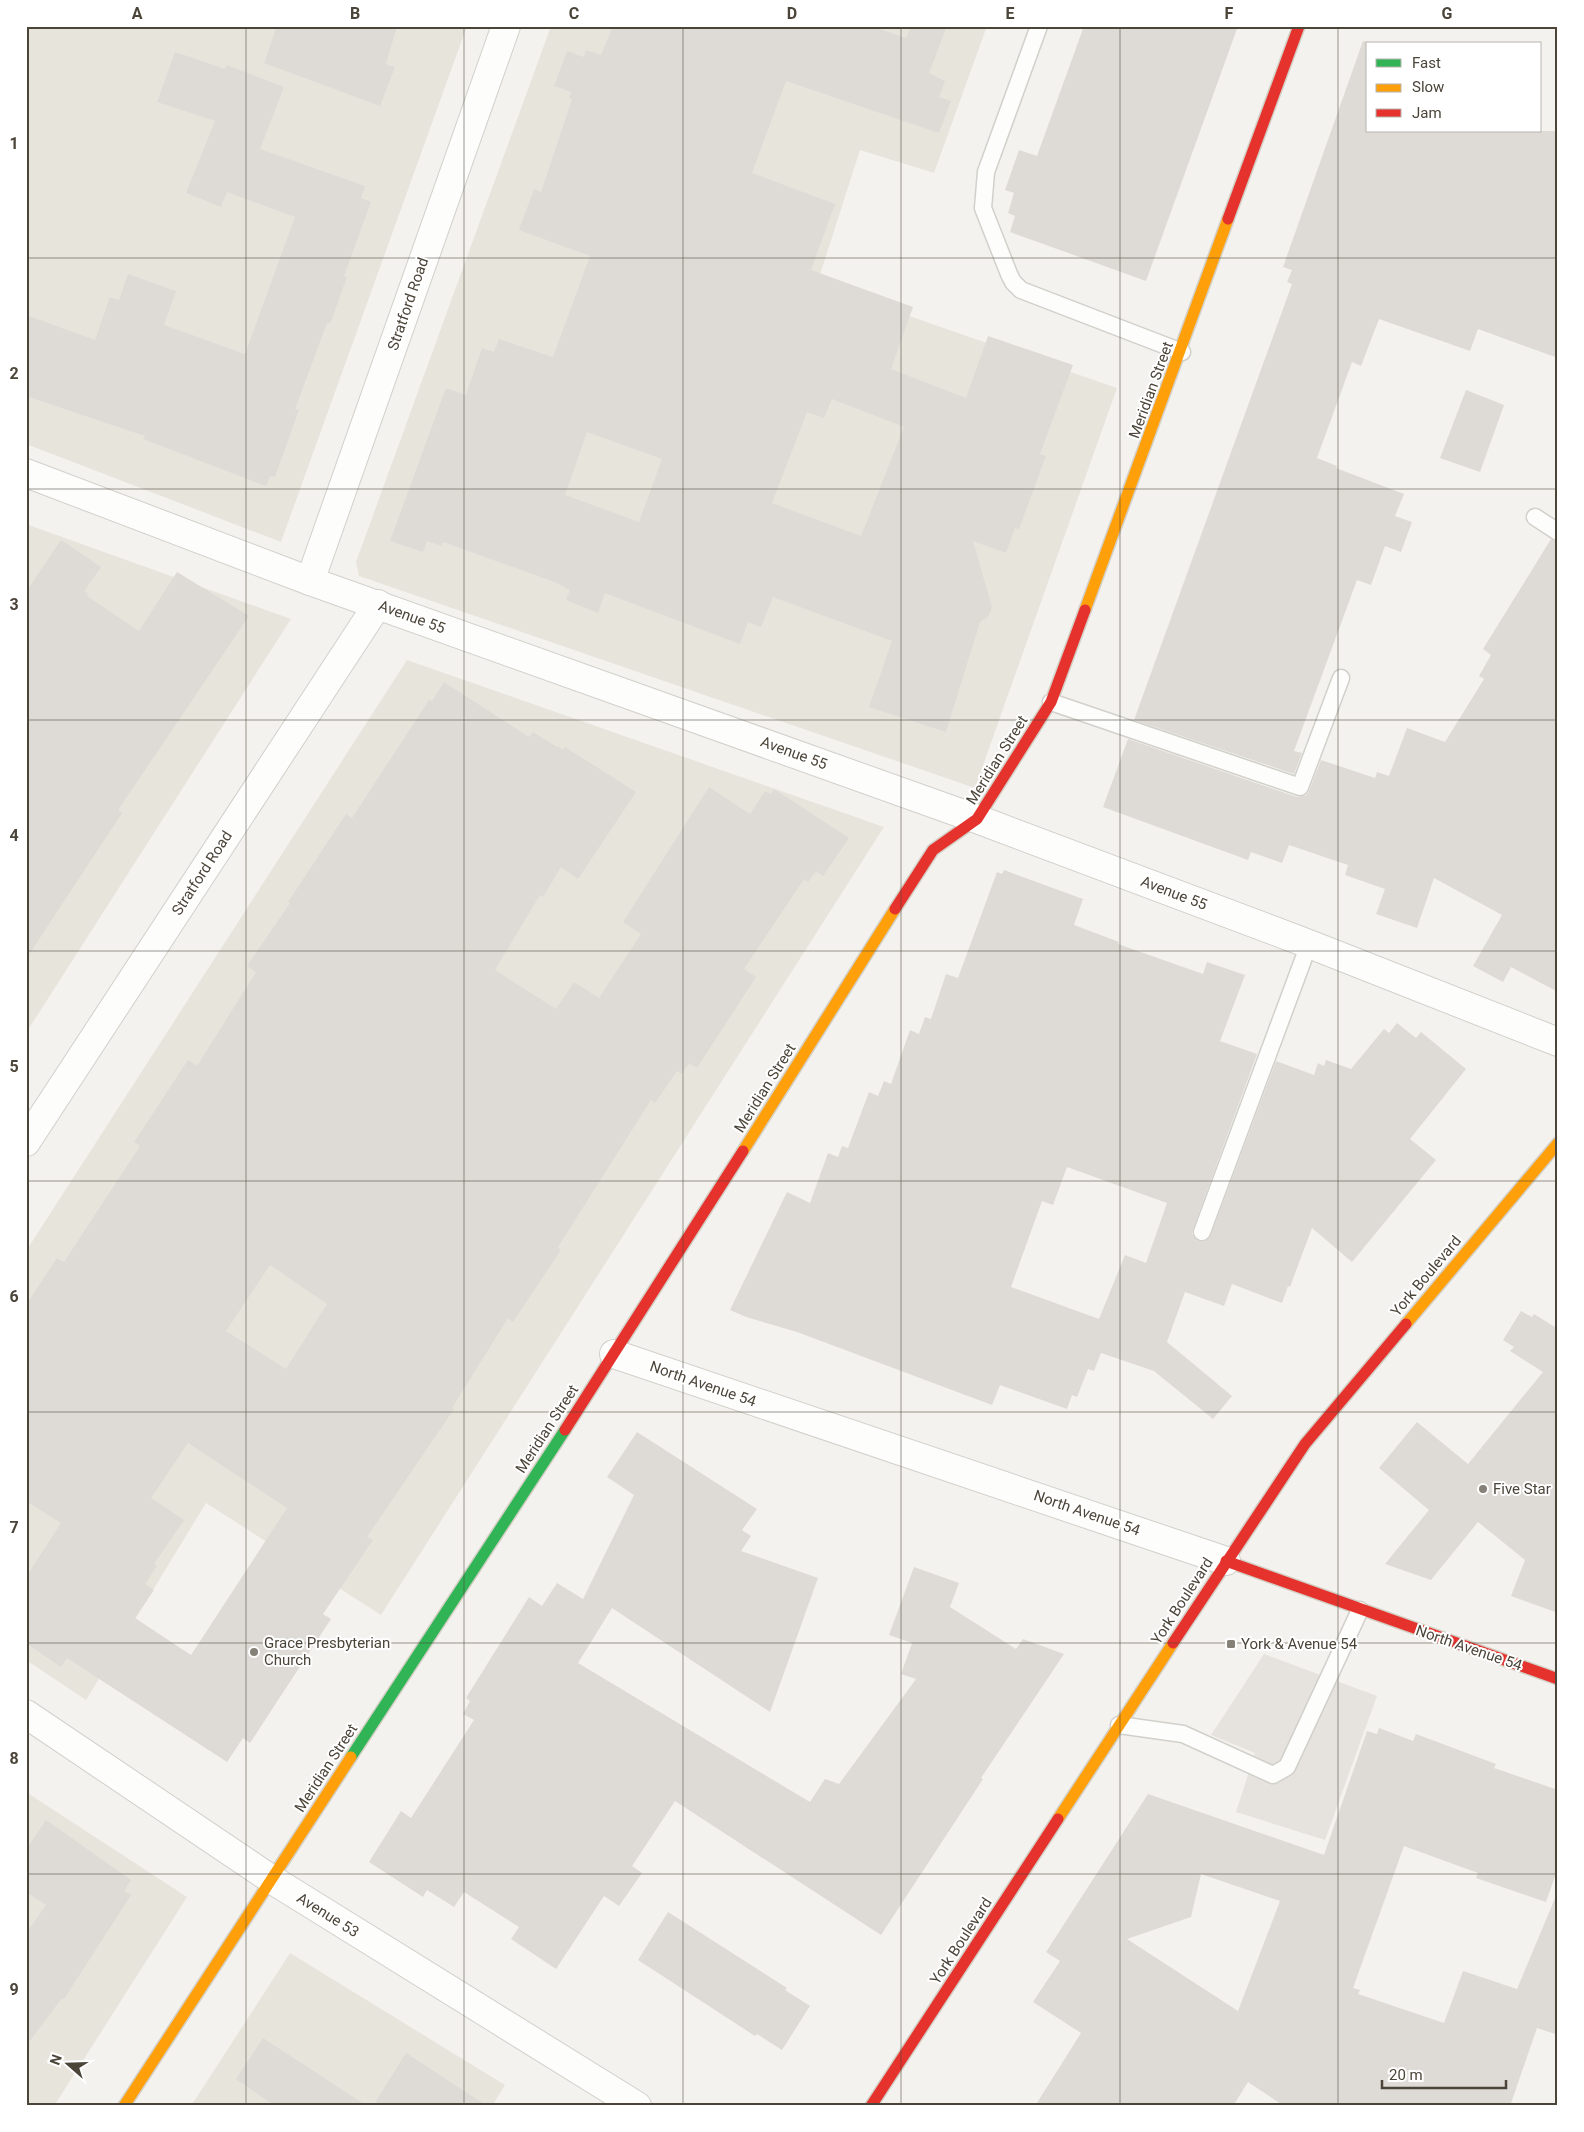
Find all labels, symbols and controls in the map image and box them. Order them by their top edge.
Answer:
text: A [132,4,143,23]
text: B [350,4,360,23]
text: C [569,4,579,23]
text: D [787,4,797,23]
text: E [1006,4,1015,23]
text: F [1225,4,1234,23]
text: G [1442,4,1453,23]
legend [1366,42,1542,132]
text: Fast [1412,54,1441,72]
text: Slow [1412,78,1444,96]
text: Jam [1412,104,1442,122]
text: 1 [9,134,19,153]
street label: Stratford Road [384,255,432,353]
street label: Meridian Street [1125,339,1177,441]
text: 2 [9,364,19,383]
text: 3 [9,595,19,614]
street label: Avenue 55 [376,597,448,637]
street label: Meridian Street [962,712,1032,808]
street label: Avenue 55 [758,733,830,773]
text: 4 [9,826,19,845]
street label: Stratford Road [168,827,236,919]
street label: Avenue 55 [1138,872,1210,914]
street label: Meridian Street [730,1040,800,1136]
text: 5 [9,1057,19,1076]
street label: York Boulevard [1387,1232,1465,1320]
text: 6 [9,1287,19,1306]
street label: North Avenue 54 [647,1357,759,1411]
street label: Meridian Street [512,1381,582,1477]
place label: Five Star [1493,1480,1551,1498]
marker: Five Star [1477,1483,1489,1495]
street label: North Avenue 54 [1031,1486,1143,1540]
text: 7 [9,1518,19,1537]
street label: York Boulevard [1147,1554,1217,1648]
street label: North Avenue 54 [1413,1621,1525,1675]
place label: Grace Presbyterian Church [264,1634,390,1669]
place label: York & Avenue 54 [1241,1635,1358,1653]
marker: York & Avenue 54 [1225,1638,1237,1650]
marker: Grace Presbyterian Church [248,1646,260,1658]
street label: Meridian Street [291,1720,361,1816]
text: 8 [9,1749,19,1768]
street label: Avenue 53 [294,1889,362,1941]
street label: York Boulevard [926,1894,996,1988]
text: 9 [9,1980,19,1999]
north arrow [42,2040,92,2090]
text: N [47,2052,65,2067]
scale bar [1382,2057,1505,2089]
text: 20 m [1389,2066,1423,2084]

